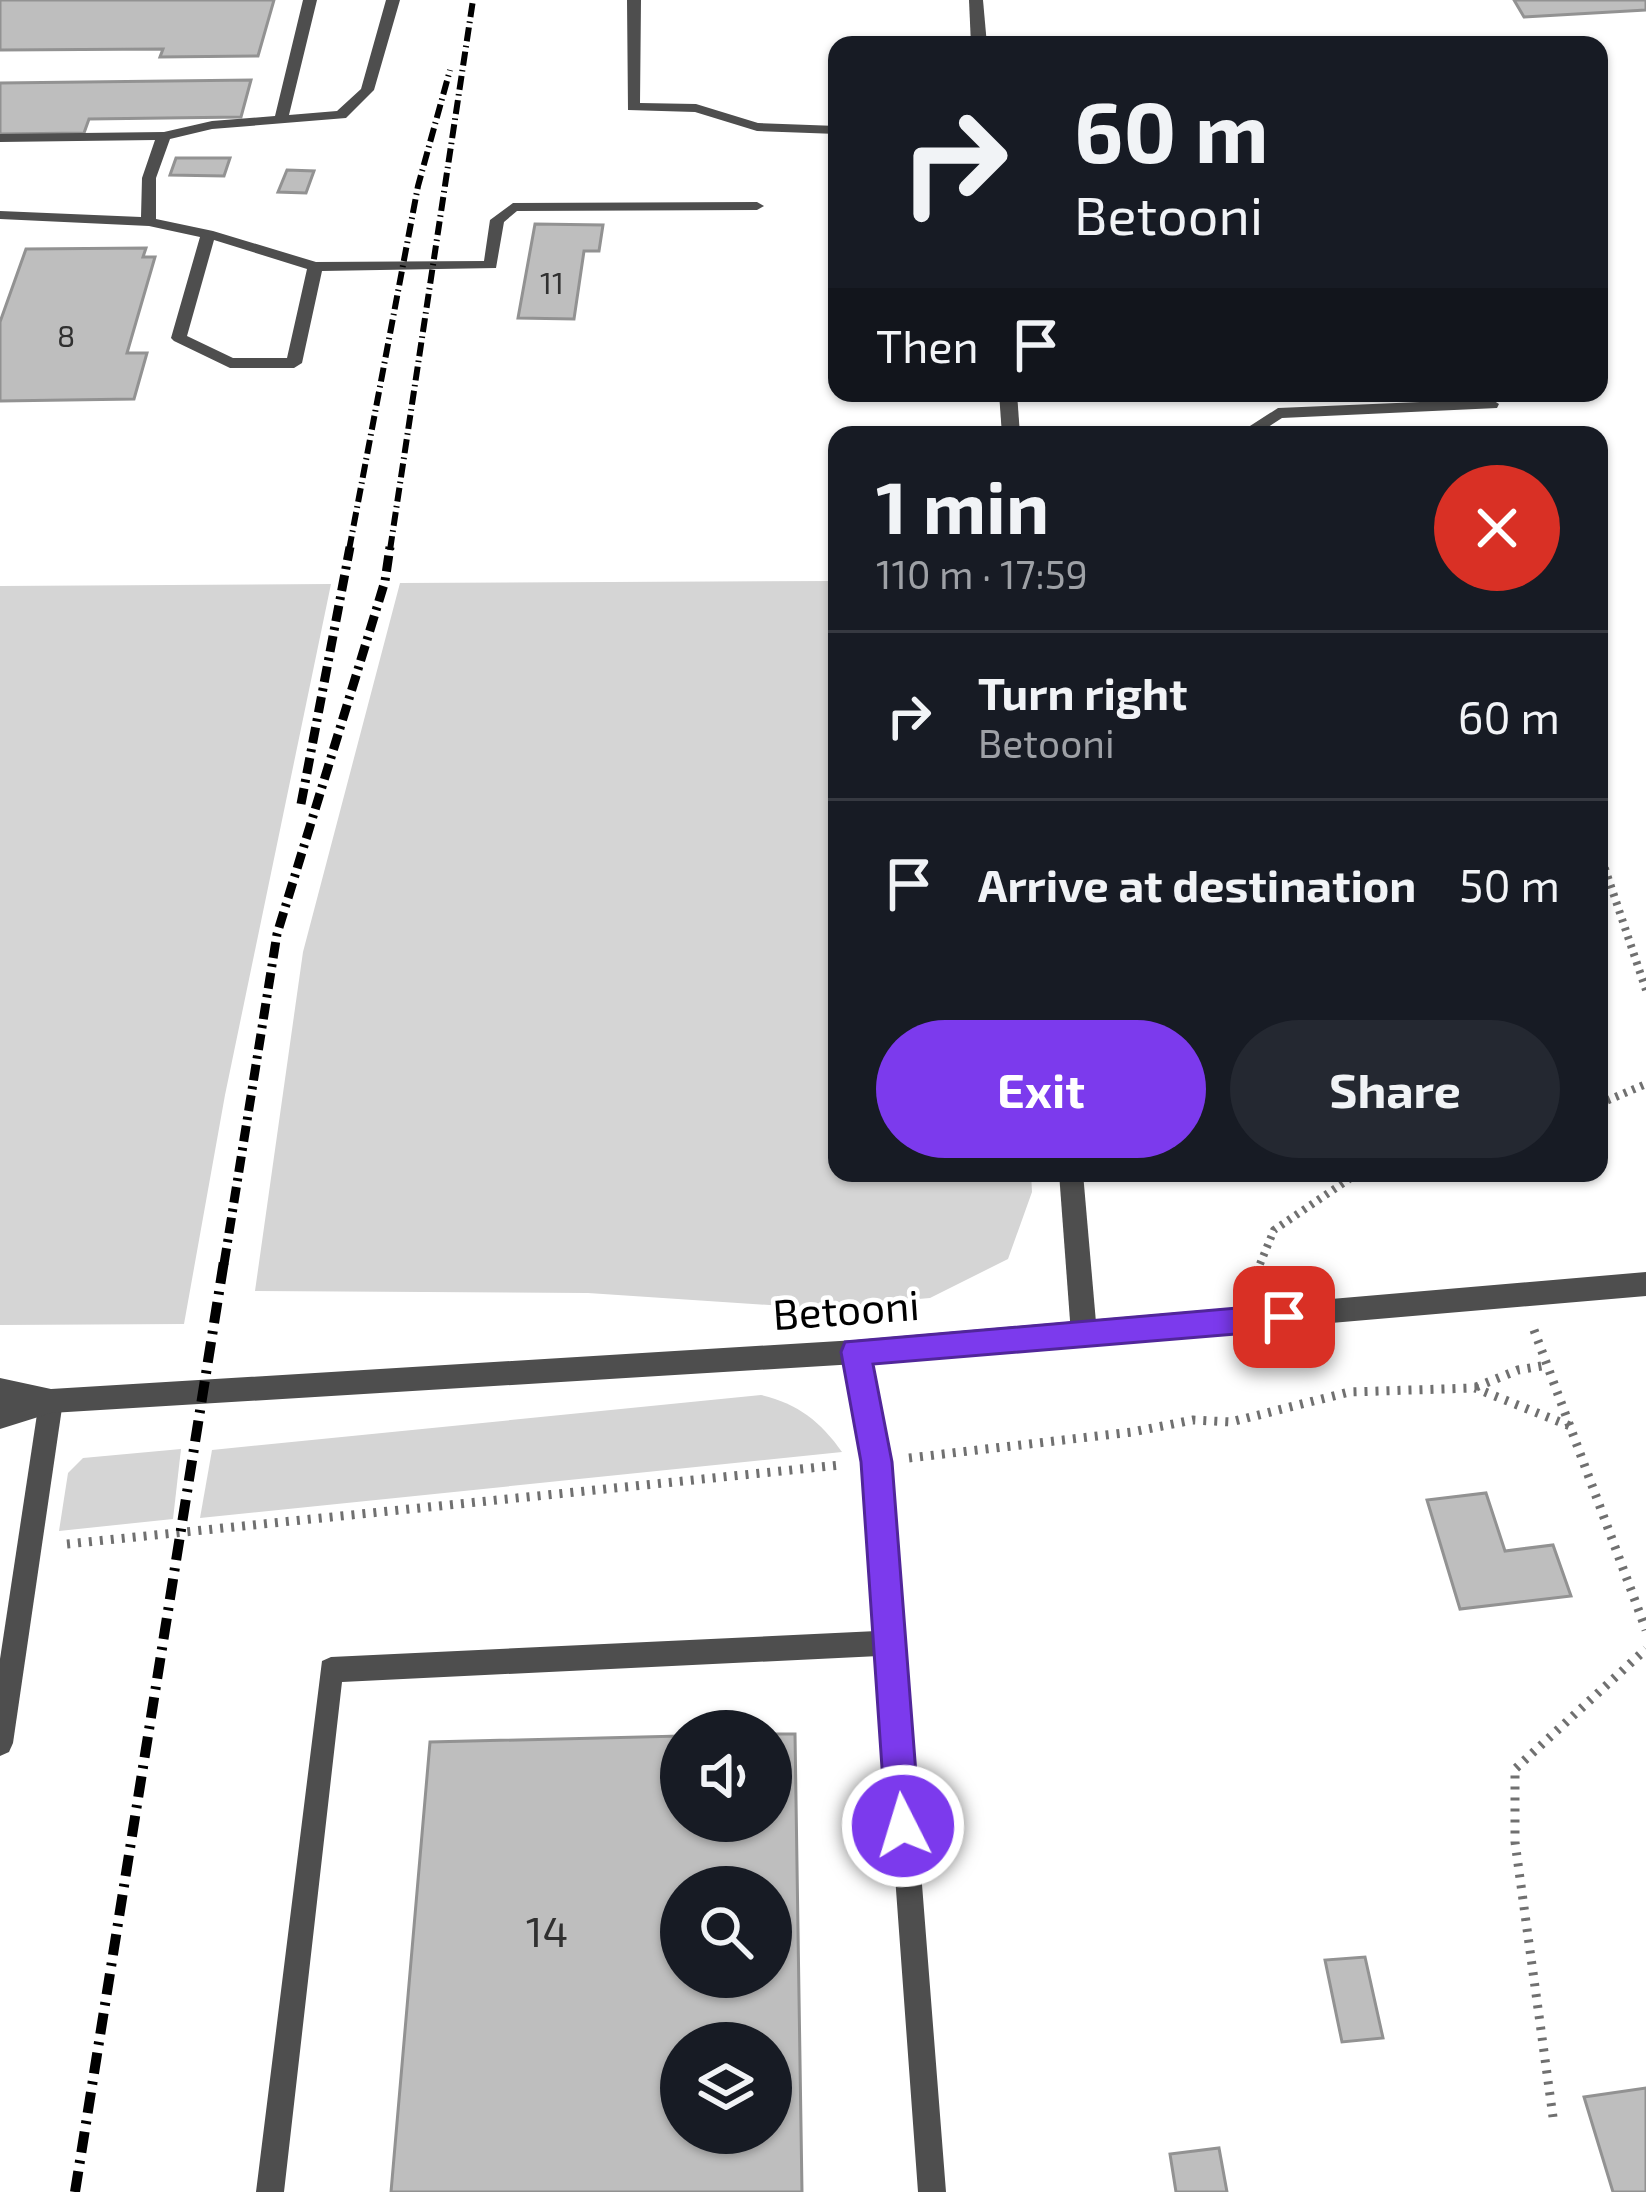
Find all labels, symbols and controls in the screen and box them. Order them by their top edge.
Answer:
text: 60 m [1074,79,1269,180]
icon: right [876,84,1032,240]
text: Betooni [1074,181,1263,246]
house number: 11 [540,264,564,300]
icon: arrive [1003,312,1069,378]
house number: 8 [57,317,75,353]
text: Then [876,318,979,372]
text: 1 min [876,462,1049,548]
button: close [1434,465,1560,591]
text: 110 m · 17:59 [876,550,1088,597]
text: Turn right [978,665,1187,719]
icon: right [876,683,942,749]
text: 60 m [1458,689,1560,743]
text: Betooni [978,719,1115,766]
icon: arrive [876,851,942,917]
text: Arrive at destination [978,857,1416,911]
text: 50 m [1459,857,1560,911]
button: Exit [876,1020,1206,1158]
button: Share [1230,1020,1560,1158]
pin [1233,1266,1335,1368]
street label: Betooni [771,1278,921,1338]
icon: arrive [1251,1284,1317,1350]
map controls [660,1710,792,2154]
button: sound [660,1710,792,1842]
position arrow [840,1763,966,1889]
button: search [660,1866,792,1998]
house number: 14 [526,1905,568,1955]
button: layers [660,2022,792,2154]

